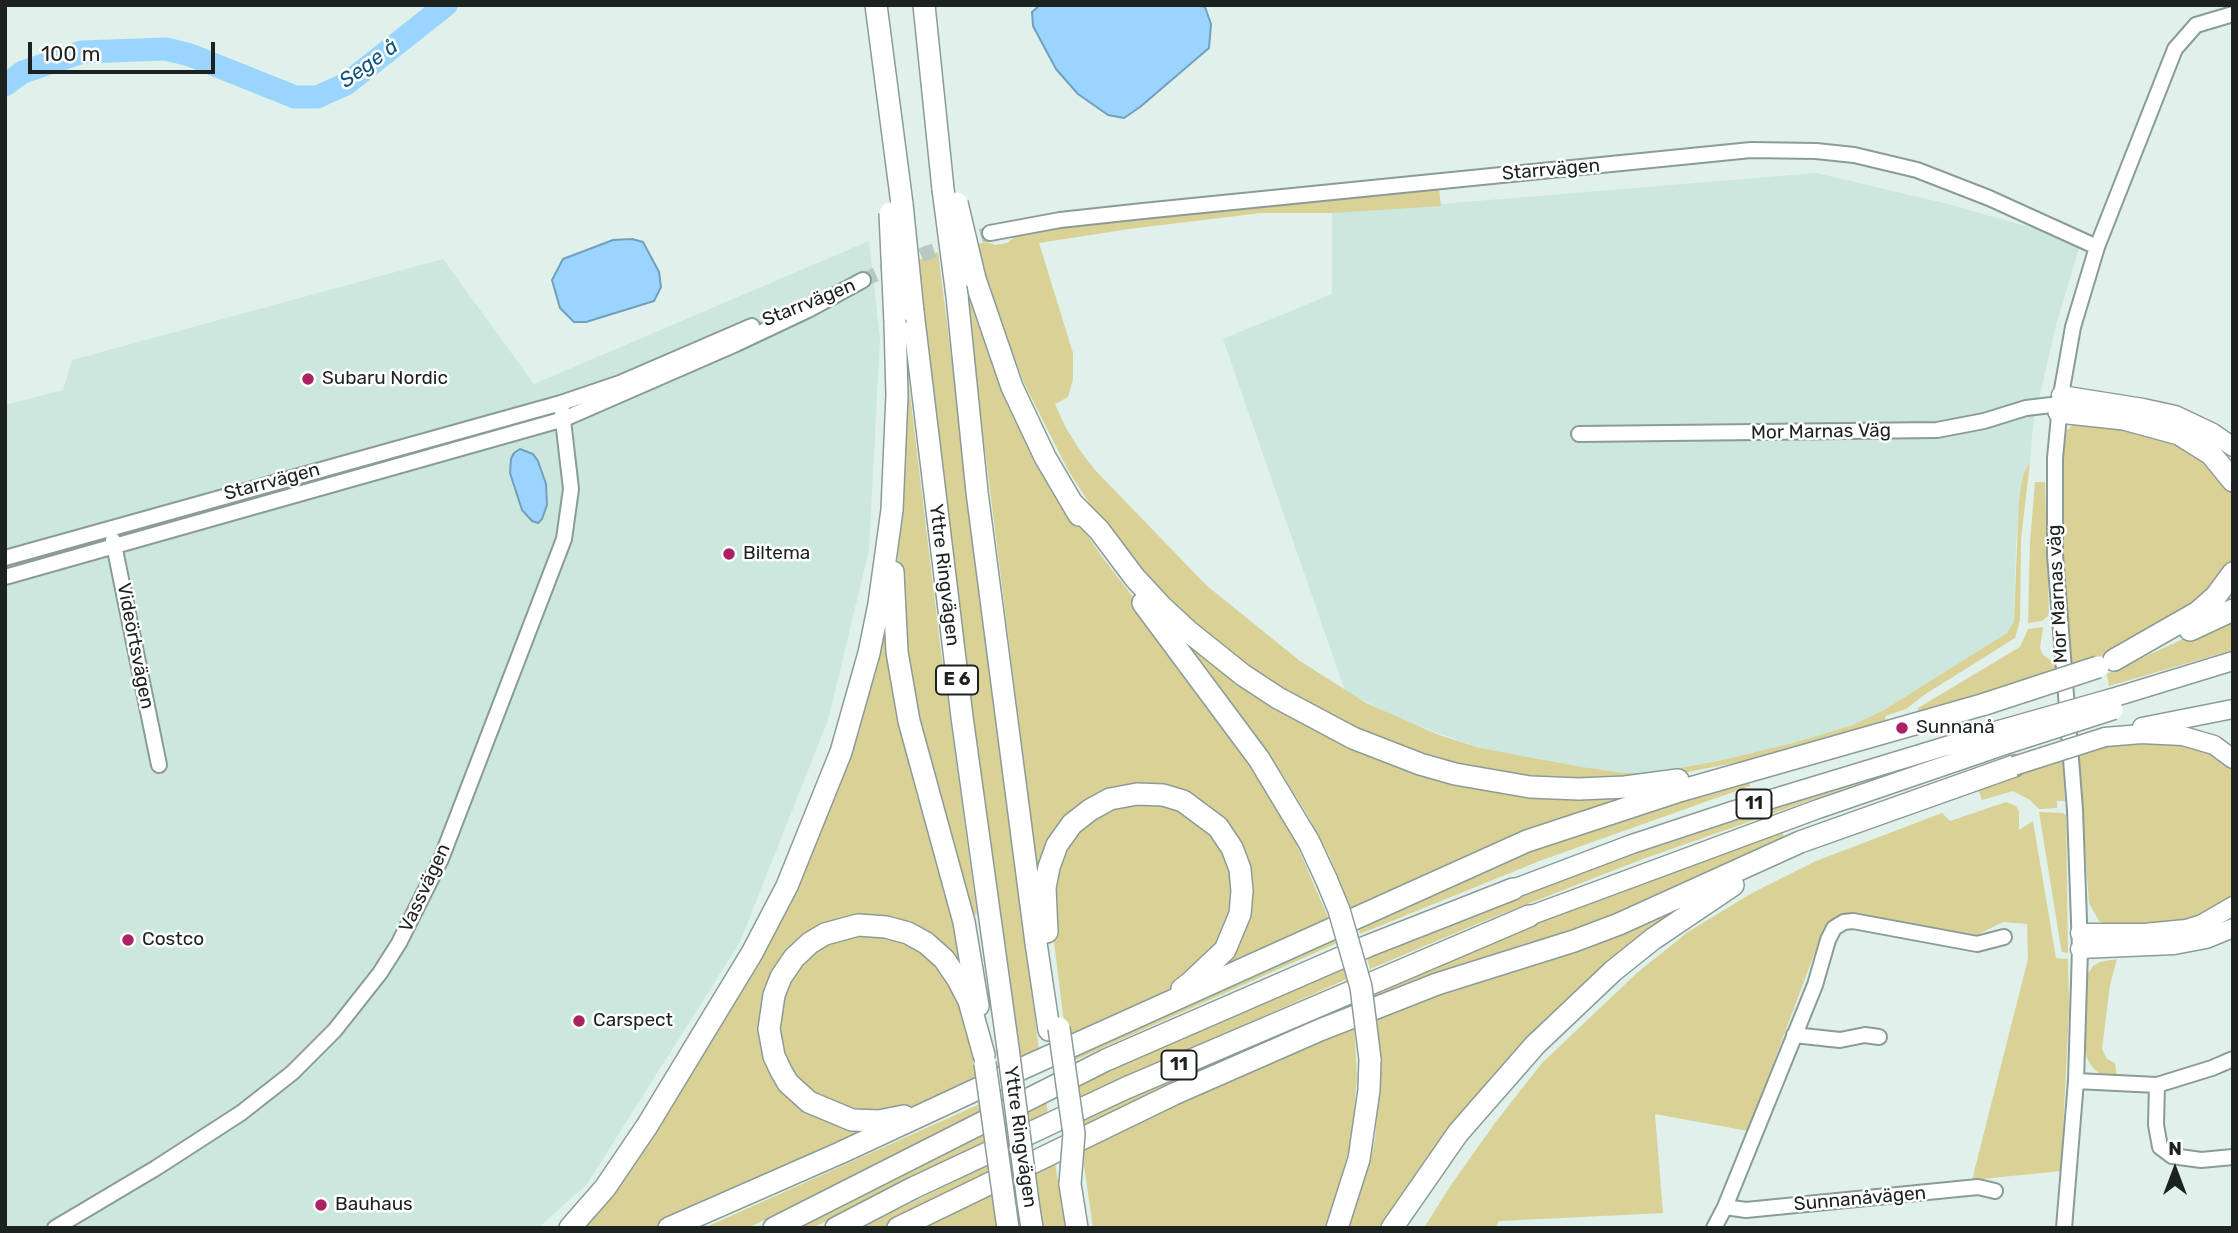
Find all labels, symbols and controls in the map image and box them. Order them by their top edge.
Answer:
scale bar [32,28,219,72]
water label: Sege å [335,34,403,94]
text: 100 m [41,41,100,66]
street label: Starrvägen [1501,154,1601,186]
street label: Starrvägen [759,274,859,332]
place label: Subaru Nordic [322,368,448,390]
marker: Subaru Nordic [300,371,316,387]
street label: Mor Marnas Väg [1751,419,1891,445]
street label: Starrvägen [222,458,322,506]
street label: Yttre Ringvägen [924,503,964,647]
street label: Mor Marnas väg [2043,524,2073,664]
place label: Biltema [743,543,810,565]
marker: Biltema [721,546,737,562]
street label: Videörtsvägen [112,581,158,711]
road number: E 6 [936,666,978,694]
place label: Sunnanå [1916,717,1995,739]
marker: Sunnanå [1894,720,1910,736]
road number: 11 [1736,790,1772,818]
street label: Vassvägen [395,840,455,936]
place label: Costco [142,929,204,951]
marker: Costco [120,932,136,948]
place label: Carspect [593,1010,673,1032]
marker: Carspect [571,1013,587,1029]
road number: 11 [1162,1050,1196,1080]
street label: Yttre Ringvägen [999,1065,1041,1209]
north arrow [2140,1135,2210,1205]
text: N [2168,1137,2182,1160]
street label: Sunnanåvägen [1793,1182,1927,1216]
place label: Bauhaus [335,1194,413,1216]
marker: Bauhaus [313,1197,329,1213]

